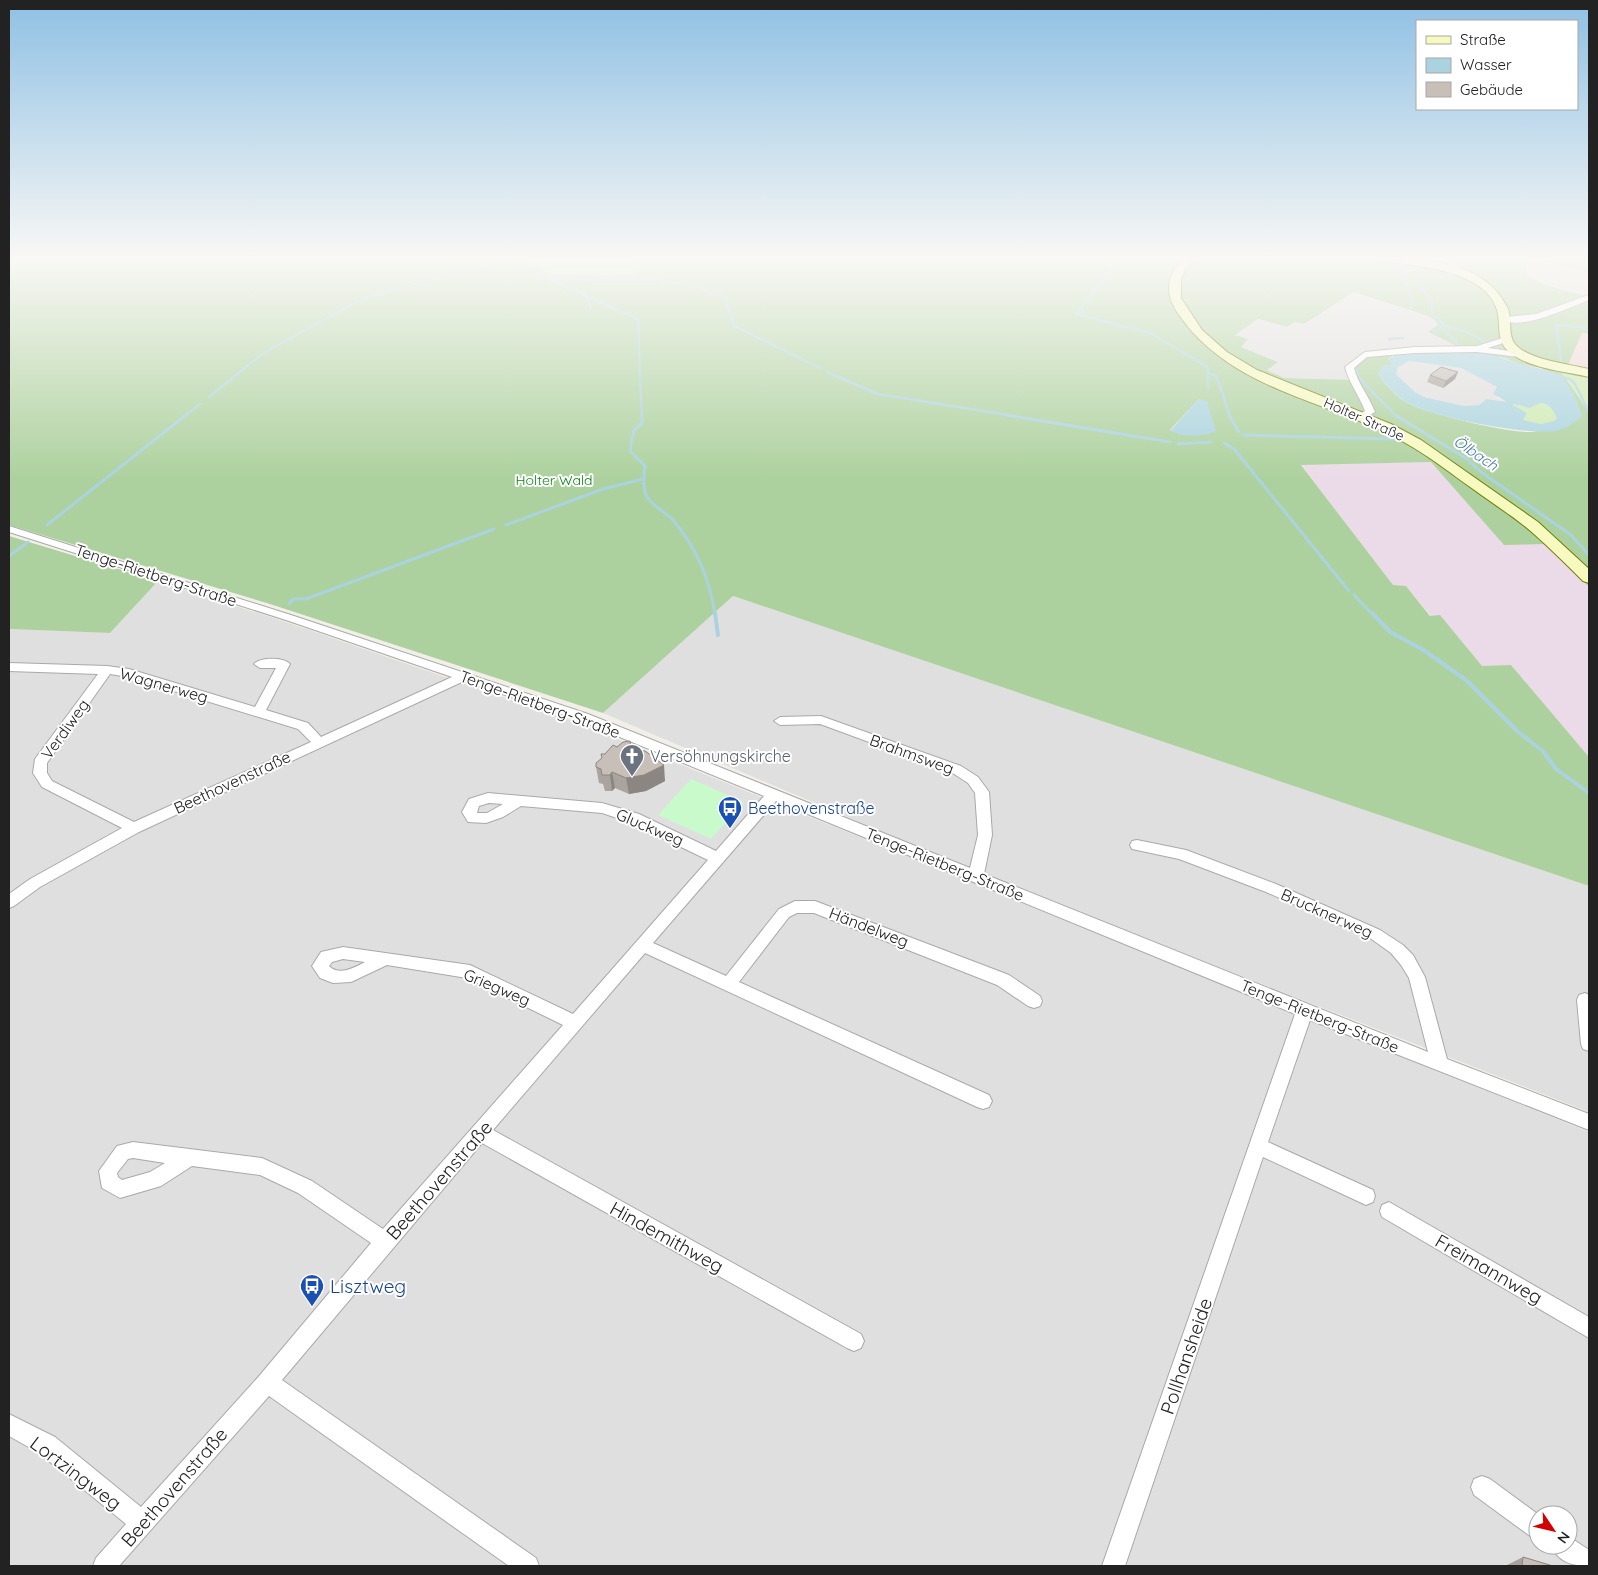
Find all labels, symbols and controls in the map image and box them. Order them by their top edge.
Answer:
legend [1416,20,1578,110]
text: Straße [1460,30,1506,49]
text: Wasser [1460,55,1512,74]
text: Gebäude [1460,80,1523,99]
street label: Holter Straße [1321,393,1407,445]
water label: Ölbach [1450,431,1502,475]
park label: Holter Wald [516,471,592,489]
street label: Tenge-Rietberg-Straße [72,539,240,611]
street label: Wagnerweg [117,663,211,707]
street label: Tenge-Rietberg-Straße [457,666,623,742]
street label: Verdiweg [37,695,93,763]
street label: Brahmsweg [867,730,957,778]
church icon: Versöhnungskirche [619,743,645,777]
street label: Beethovenstraße [170,746,294,818]
place label: Versöhnungskirche [650,746,791,766]
bus stop icon: Beethovenstraße [717,795,743,829]
place label: Beethovenstraße [748,798,875,818]
street label: Gluckweg [613,804,687,850]
street label: Tenge-Rietberg-Straße [863,823,1027,905]
street label: Brucknerweg [1278,884,1376,942]
street label: Händelweg [826,903,912,951]
street label: Griegweg [461,964,533,1010]
street label: Tenge-Rietberg-Straße [1238,975,1402,1057]
street label: Beethovenstraße [381,1115,497,1245]
street label: Hindemithweg [606,1196,728,1278]
street label: Freimannweg [1431,1229,1547,1309]
bus stop icon: Lisztweg [299,1273,325,1307]
place label: Lisztweg [330,1274,406,1298]
street label: Pollhansheide [1155,1295,1217,1417]
street label: Beethovenstraße [116,1422,232,1552]
street label: Lortzingweg [26,1431,126,1515]
north arrow [1528,1505,1578,1555]
text: N [1553,1528,1574,1547]

